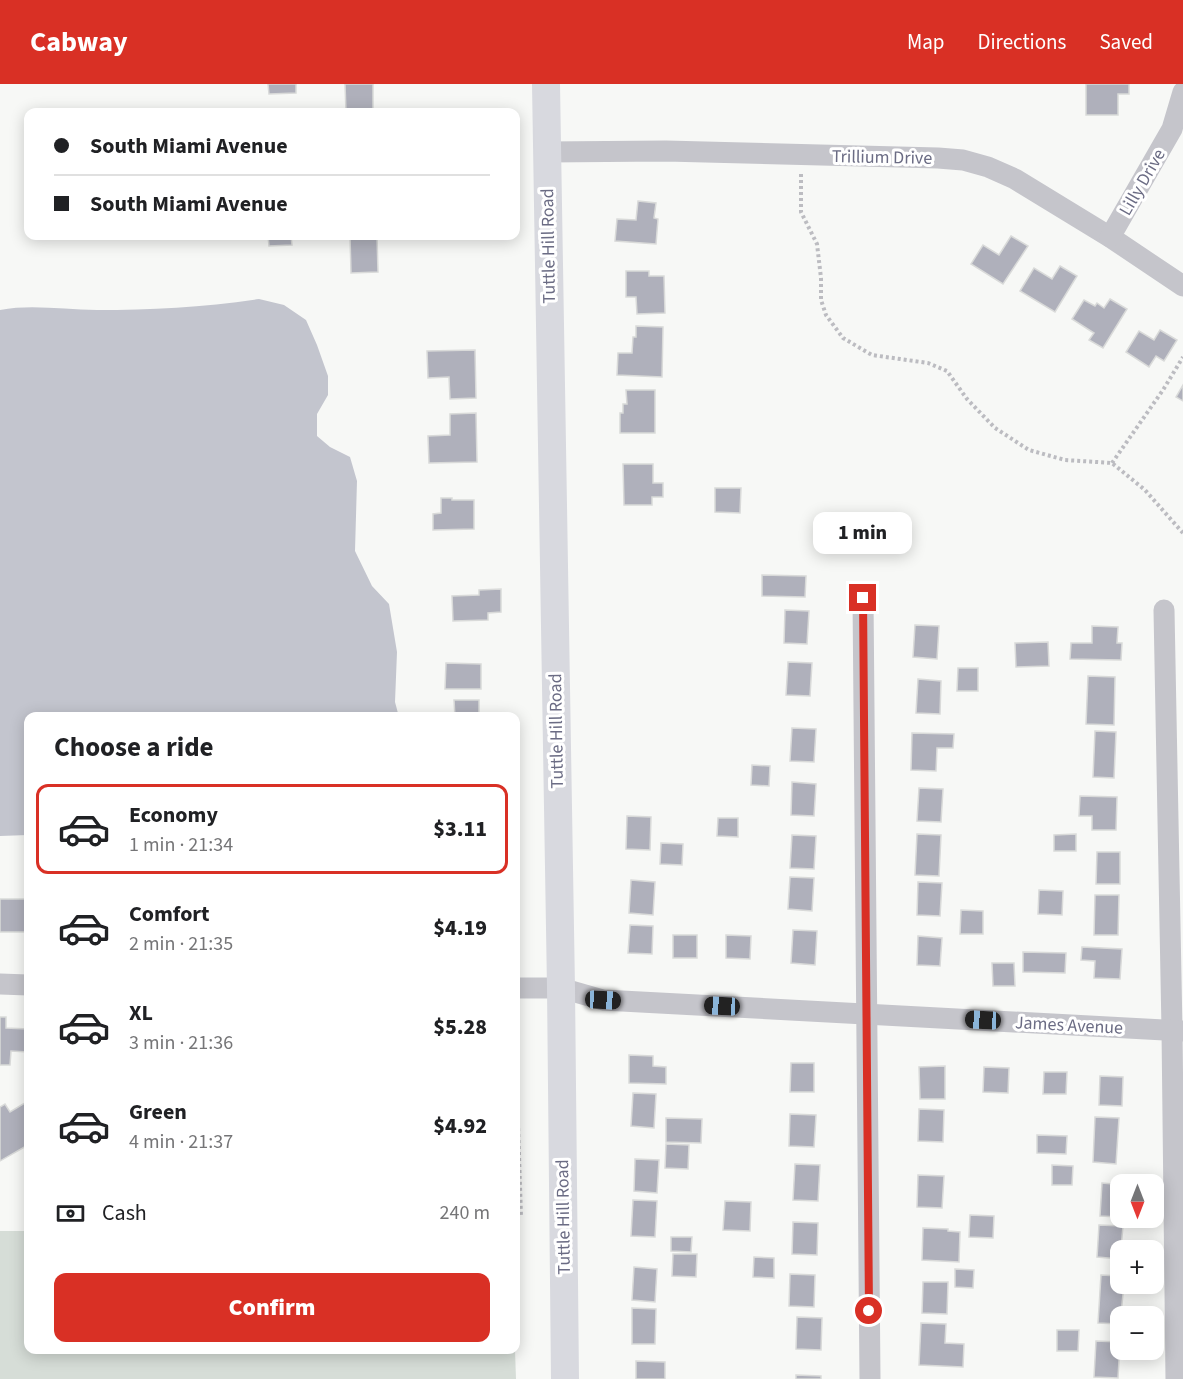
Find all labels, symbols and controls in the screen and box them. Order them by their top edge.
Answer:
text: Cabway [30,22,128,62]
text: Map [907,27,945,57]
text: Directions [978,27,1066,57]
text: Saved [1099,27,1153,57]
text: South Miami Avenue [90,130,288,162]
street label: Trillium Drive [832,144,932,171]
street label: Lilly Drive [1113,144,1172,220]
text: South Miami Avenue [90,188,288,220]
street label: Tuttle Hill Road [535,188,562,304]
callout: 1 min [814,511,912,553]
text: 1 min [838,519,887,547]
route end [849,584,876,611]
street label: Tuttle Hill Road [543,673,570,789]
text: Choose a ride [54,728,214,767]
text: Economy [129,799,218,831]
icon: car [57,802,111,856]
text: $3.11 [433,813,487,845]
text: 1 min · 21:34 [129,831,233,859]
text: Comfort [129,898,210,930]
icon: car [57,901,111,955]
text: $4.19 [433,912,487,944]
text: 2 min · 21:35 [129,930,233,958]
car [585,990,621,1010]
car [704,996,740,1016]
text: XL [129,997,153,1029]
icon: car [57,1000,111,1054]
car [965,1010,1001,1030]
street label: James Avenue [1014,1010,1124,1041]
text: $5.28 [433,1011,487,1043]
text: 3 min · 21:36 [129,1029,233,1057]
text: Green [129,1096,187,1128]
icon: car [57,1099,111,1153]
text: $4.92 [433,1110,487,1142]
text: 4 min · 21:37 [129,1128,233,1156]
street label: Tuttle Hill Road [550,1159,577,1275]
north arrow [1110,1174,1164,1228]
map controls [1110,1174,1164,1360]
icon: cash [54,1197,87,1230]
text: Cash [102,1197,147,1229]
text: 240 m [440,1199,490,1227]
button: + [1110,1240,1164,1294]
button: Confirm [54,1273,490,1342]
route start [855,1297,882,1324]
button: − [1110,1306,1164,1360]

